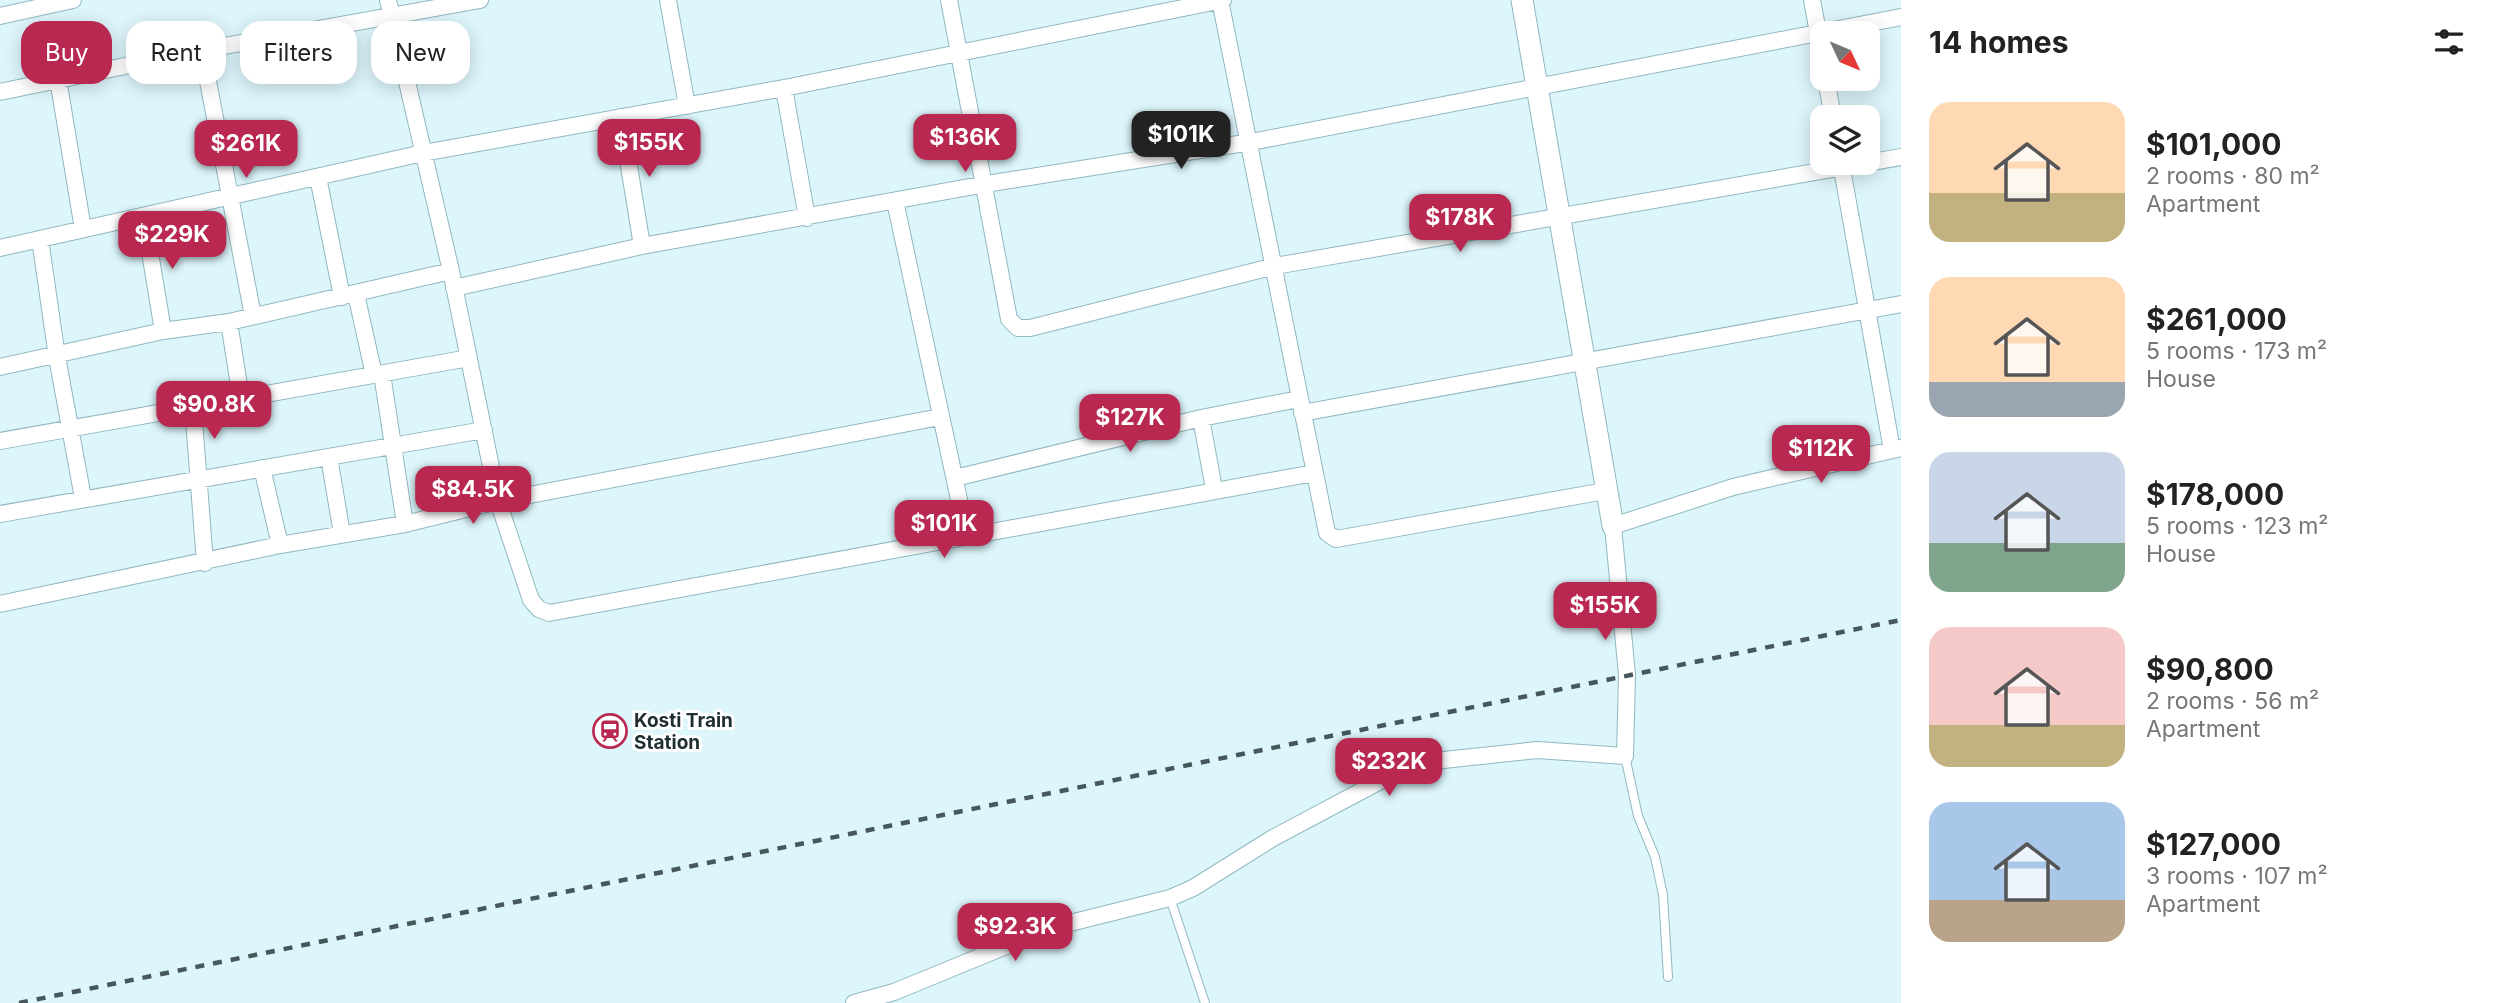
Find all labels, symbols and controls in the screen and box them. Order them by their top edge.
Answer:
chip: Buy [21,21,112,84]
chip: Rent [126,21,226,84]
chip: Filters [240,21,357,84]
chip: New [371,21,470,84]
north arrow [1810,21,1880,91]
map controls [1810,21,1880,175]
icon: filters [2430,23,2468,61]
text: 14 homes [1929,24,2068,60]
button: layers [1810,105,1880,175]
pin: $101K [1132,111,1230,171]
pin: $136K [916,114,1014,174]
pin: $261K [197,120,295,180]
pin: $155K [600,120,698,179]
text: $101K [1148,120,1214,148]
text: $136K [929,123,1001,151]
text: $101,000 [2146,126,2282,162]
text: $155K [614,128,684,156]
text: $261K [211,129,281,157]
icon: home [1985,130,2069,214]
text: 2 rooms · 80 m² [2146,162,2320,190]
text: Apartment [2146,190,2260,218]
pin: $178K [1411,194,1509,254]
text: $178K [1425,203,1495,231]
pin: $229K [123,212,221,271]
text: $229K [134,220,210,248]
text: $261,000 [2146,301,2287,337]
icon: home [1985,305,2069,389]
text: 5 rooms · 173 m² [2146,337,2327,365]
text: House [2146,365,2216,393]
pin: $90.8K [157,382,271,441]
text: $90.8K [172,390,256,418]
pin: $127K [1081,394,1179,454]
text: $127K [1095,403,1165,431]
pin: $112K [1772,426,1870,485]
text: $112K [1788,434,1854,462]
pin: $84.5K [416,466,530,526]
text: $84.5K [431,475,515,503]
text: $178,000 [2146,476,2284,512]
icon: home [1985,480,2069,564]
pin: $101K [895,500,993,560]
text: $101K [911,509,977,537]
text: 5 rooms · 123 m² [2146,512,2329,540]
text: House [2146,540,2216,568]
pin: $155K [1556,582,1654,642]
text: $155K [1570,591,1640,619]
text: $90,800 [2146,651,2274,687]
icon: home [1985,655,2069,739]
text: 2 rooms · 56 m² [2146,687,2319,715]
place label: Kosti Train Station [634,709,733,754]
station icon: Kosti Train Station [591,712,629,750]
text: Apartment [2146,715,2260,743]
pin: $232K [1340,738,1438,798]
text: $232K [1351,747,1427,775]
text: $127,000 [2146,826,2281,862]
icon: home [1985,830,2069,914]
text: 3 rooms · 107 m² [2146,862,2328,890]
text: Apartment [2146,890,2260,918]
pin: $92.3K [958,904,1072,963]
text: $92.3K [973,912,1057,940]

